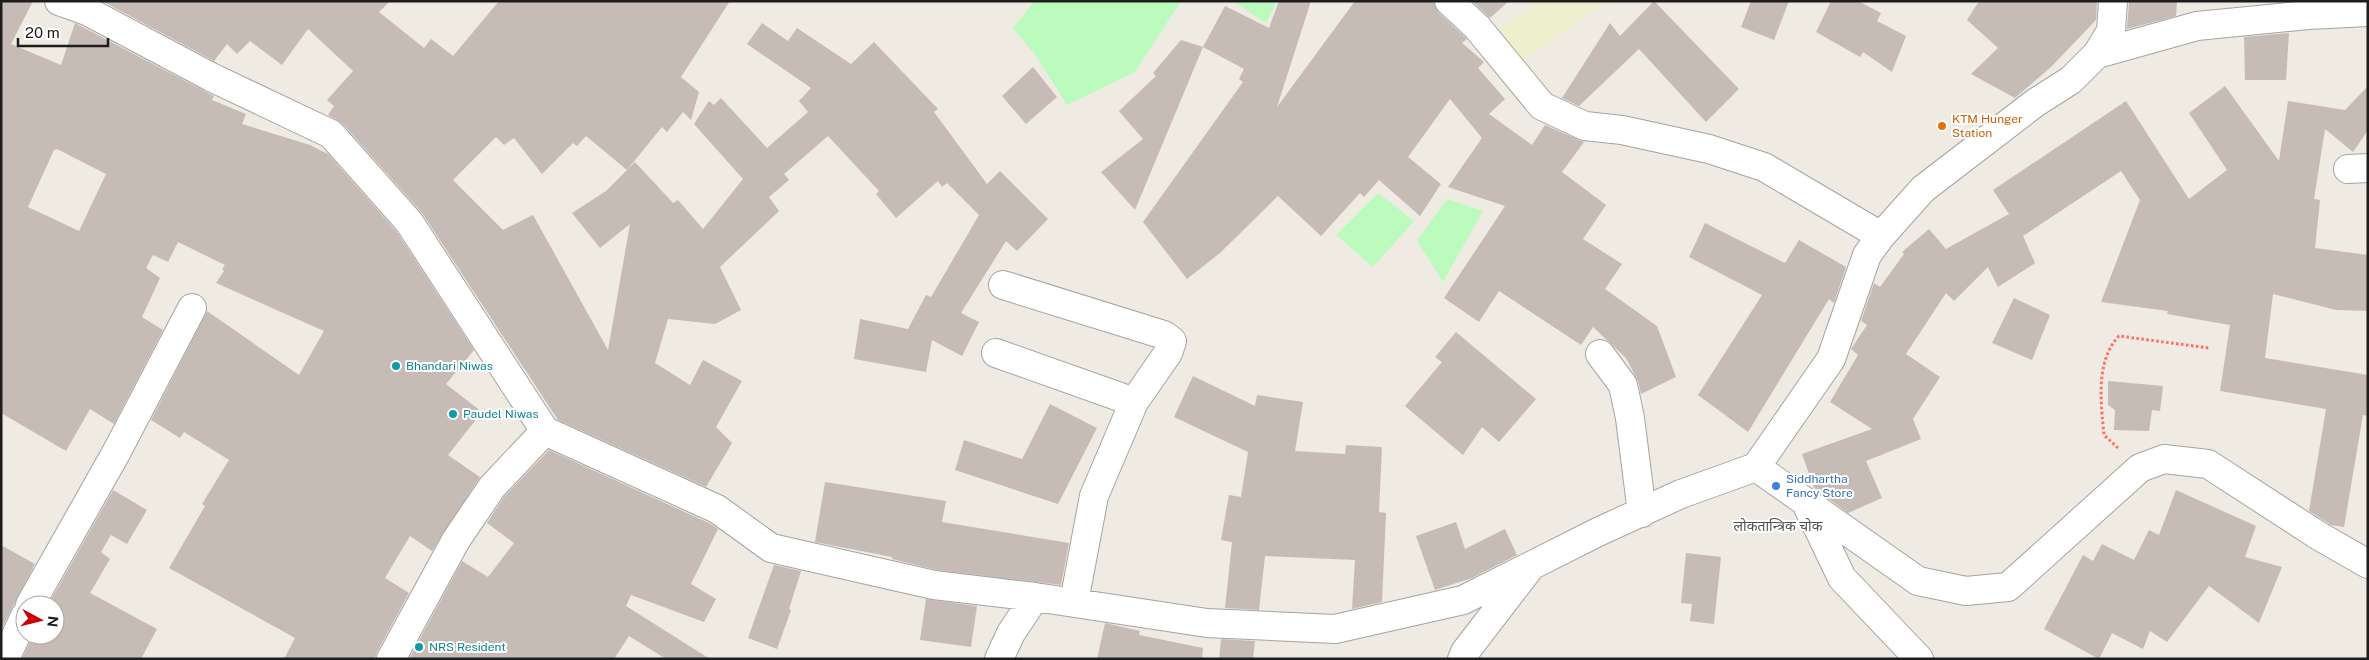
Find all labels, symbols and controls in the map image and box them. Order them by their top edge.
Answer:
scale bar [18,15,108,47]
text: 20 m [25,24,60,41]
place label: KTM Hunger Station [1952,112,2023,140]
marker: KTM Hunger Station [1936,120,1948,132]
place label: Bhandari Niwas [406,359,493,373]
marker: Bhandari Niwas [390,360,402,372]
place label: Paudel Niwas [463,407,539,421]
marker: Paudel Niwas [447,408,459,420]
place label: Siddhartha Fancy Store [1786,472,1853,500]
marker: Siddhartha Fancy Store [1770,480,1782,492]
district label: लोकतान्त्रिक चोक [1734,518,1823,534]
north arrow [15,595,65,645]
text: N [44,615,62,628]
place label: NRS Resident [429,640,506,654]
marker: NRS Resident [413,641,425,653]

